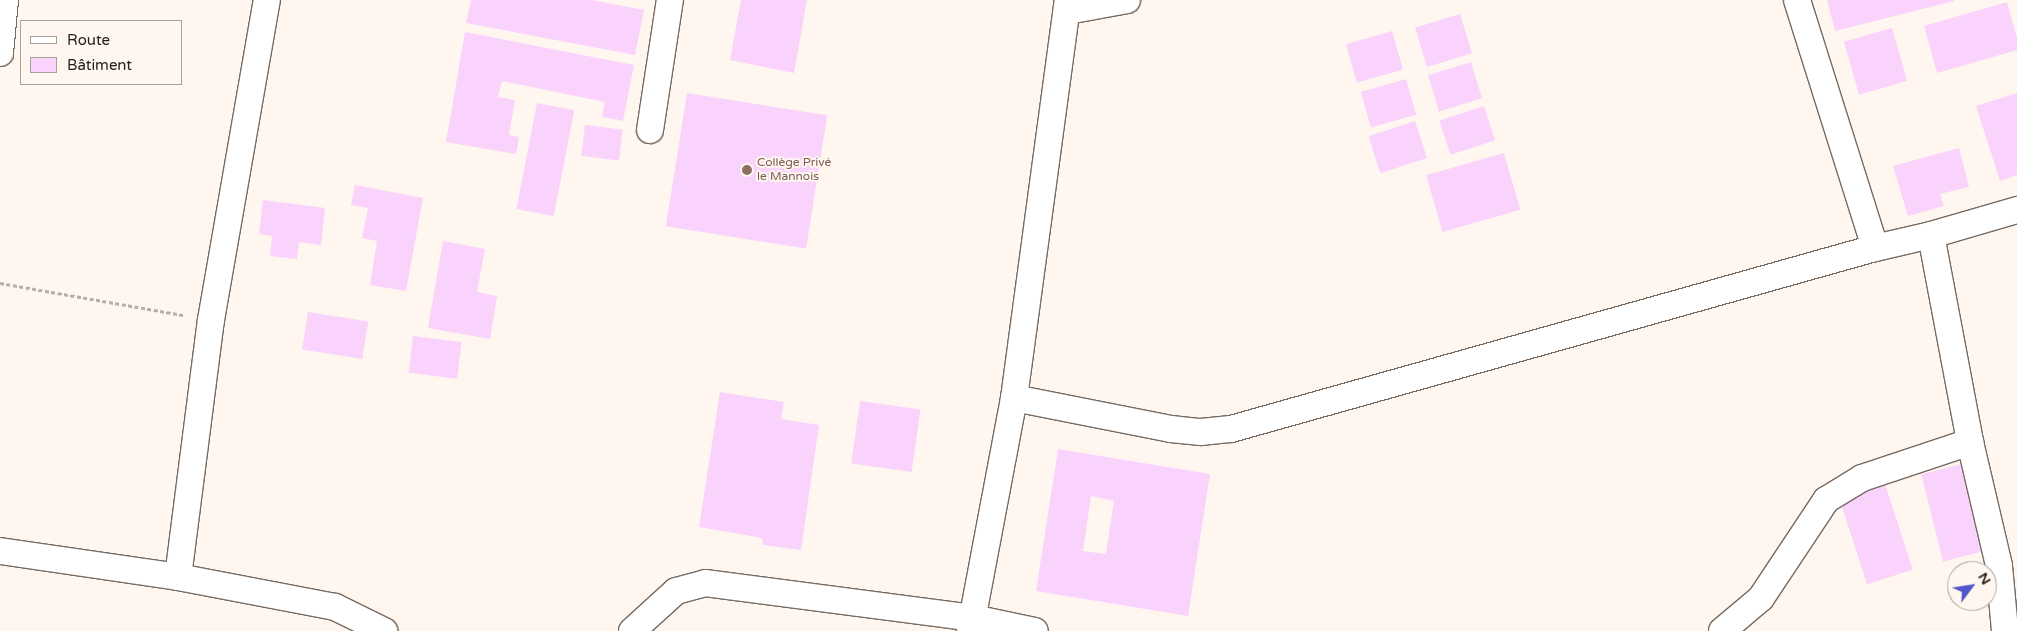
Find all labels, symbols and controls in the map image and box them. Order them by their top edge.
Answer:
legend [20,20,182,85]
text: Route [67,31,110,49]
text: Bâtiment [67,56,132,74]
place label: Collège Privé le Mannois [757,156,831,184]
marker: Collège Privé le Mannois [741,164,753,176]
north arrow [1947,561,1997,611]
text: N [1974,569,1995,588]

